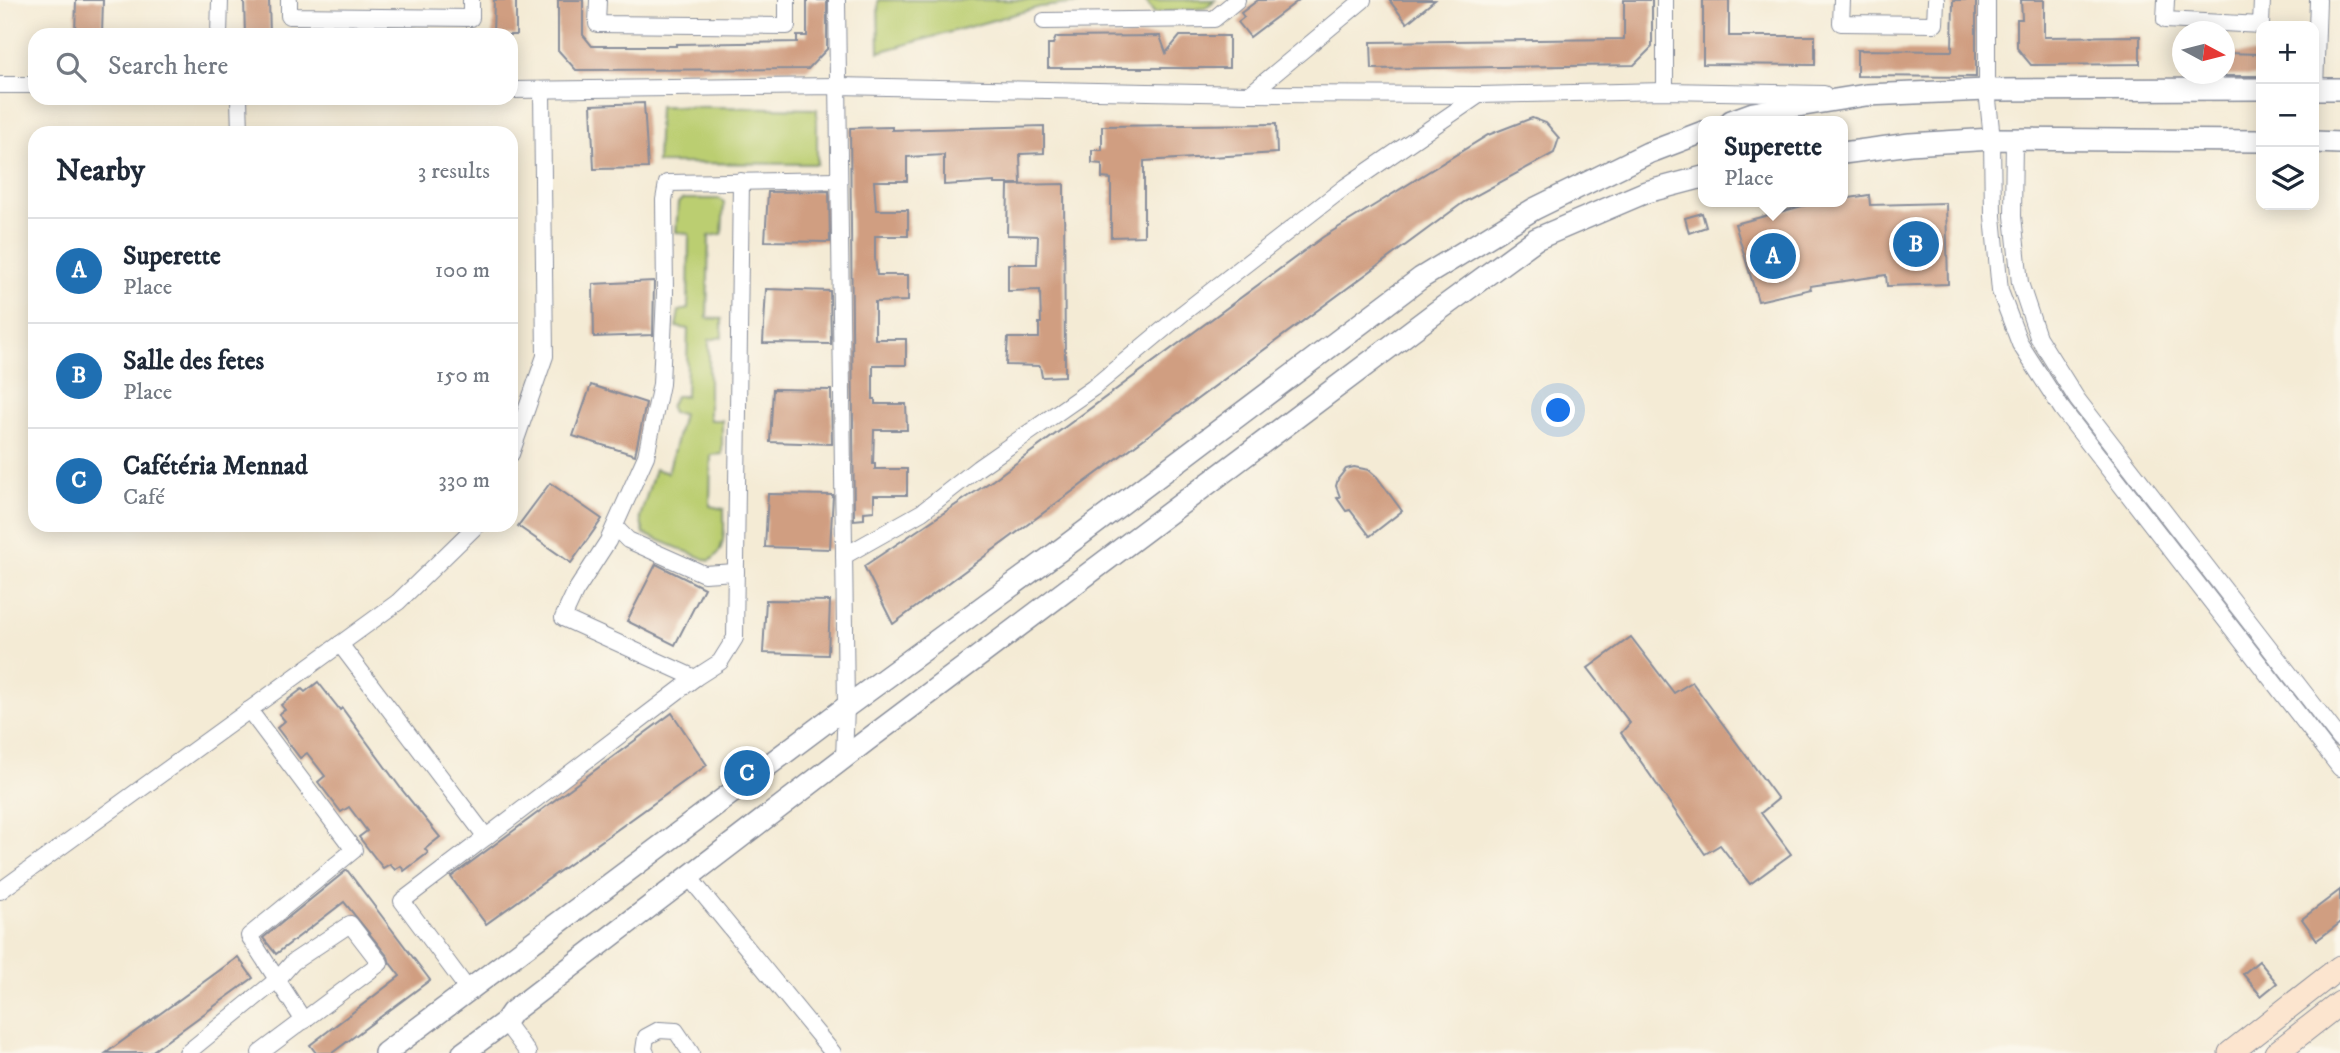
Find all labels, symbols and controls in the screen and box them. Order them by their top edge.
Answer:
north arrow [2172,21,2235,84]
map controls [2256,21,2319,210]
button: + [2256,21,2319,84]
search box [28,28,518,105]
icon: search [52,48,90,86]
text: Search here [108,50,228,83]
button: − [2256,84,2319,147]
popup [1698,116,1848,207]
text: Superette [1724,131,1822,164]
button: layers [2256,147,2319,210]
text: Nearby [56,153,145,190]
text: 3 results [418,157,490,186]
text: Place [1724,164,1773,193]
pin: B [1893,218,1939,270]
pin: A [1750,230,1796,282]
text: Superette [123,240,221,273]
text: A [72,256,86,285]
text: 100 m [435,256,490,285]
text: Place [123,273,172,302]
text: Salle des fetes [123,345,264,378]
text: B [72,361,86,390]
text: 150 m [436,361,490,390]
text: Place [123,378,172,407]
your location [1541,393,1575,427]
text: Cafétéria Mennad [123,450,308,483]
text: C [71,466,87,495]
text: 330 m [438,466,490,495]
text: Café [123,483,165,512]
pin: C [724,747,770,799]

